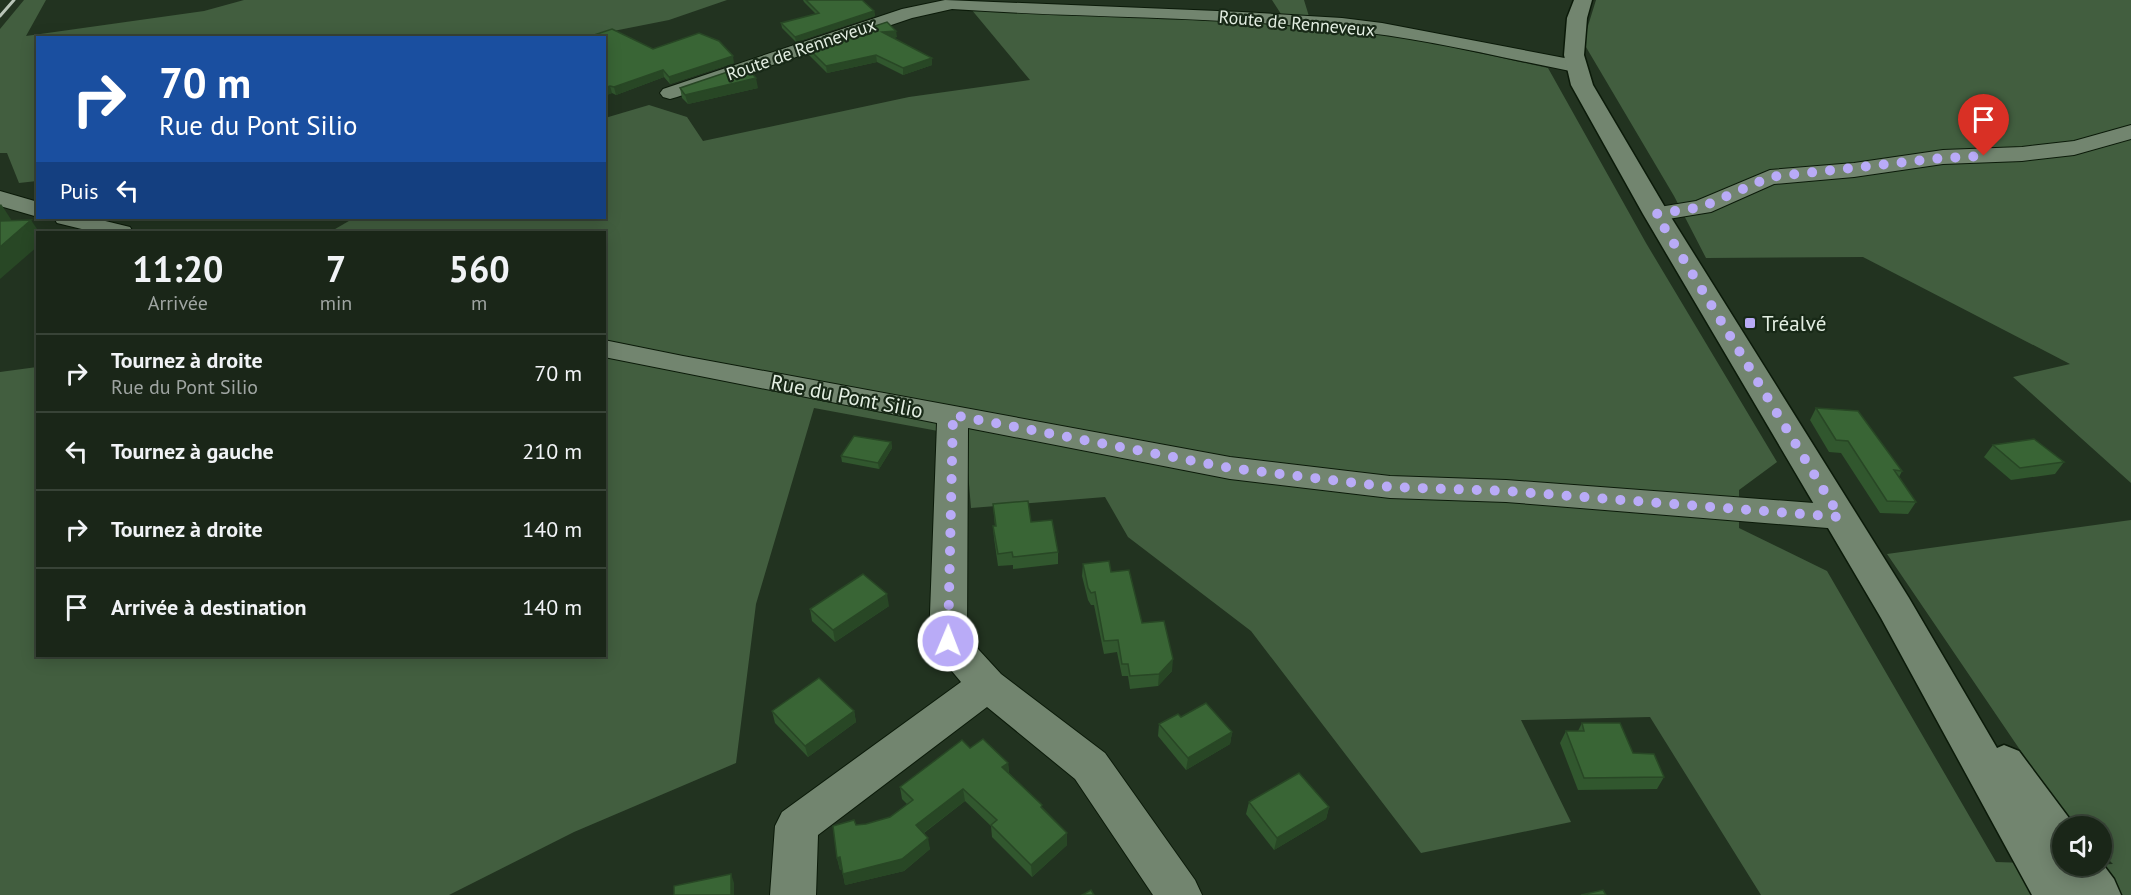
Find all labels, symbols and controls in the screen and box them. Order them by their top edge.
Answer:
street label: Route de Renneveux [1218,5,1376,41]
street label: Route de Renneveux [723,13,879,85]
text: 70 m [159,55,251,110]
icon: right [60,60,138,138]
pin [1958,94,2009,156]
icon: arrive [1967,103,2000,136]
text: Rue du Pont Silio [159,108,357,142]
icon: left [111,174,144,207]
text: Puis [60,177,99,205]
text: 11:20 [132,245,224,292]
text: 7 [326,245,346,292]
text: 560 [449,245,510,292]
text: Arrivée [148,290,208,316]
text: min [320,290,352,316]
text: m [471,290,487,316]
place label: Tréalvé [1762,310,1826,337]
marker: Tréalvé [1743,316,1757,330]
text: Tournez à droite [111,346,263,374]
icon: right [60,357,93,390]
text: 70 m [534,359,582,387]
street label: Rue du Pont Silio [769,368,925,424]
text: Rue du Pont Silio [111,374,258,400]
icon: left [60,435,93,468]
text: Tournez à gauche [111,437,274,465]
text: 210 m [522,437,582,465]
icon: right [60,513,93,546]
text: Tournez à droite [111,515,263,543]
text: 140 m [522,515,582,543]
icon: arrive [60,591,93,624]
text: Arrivée à destination [111,593,307,621]
text: 140 m [522,593,582,621]
position arrow [916,609,980,673]
map controls [2052,816,2112,876]
button: sound [2052,816,2112,876]

